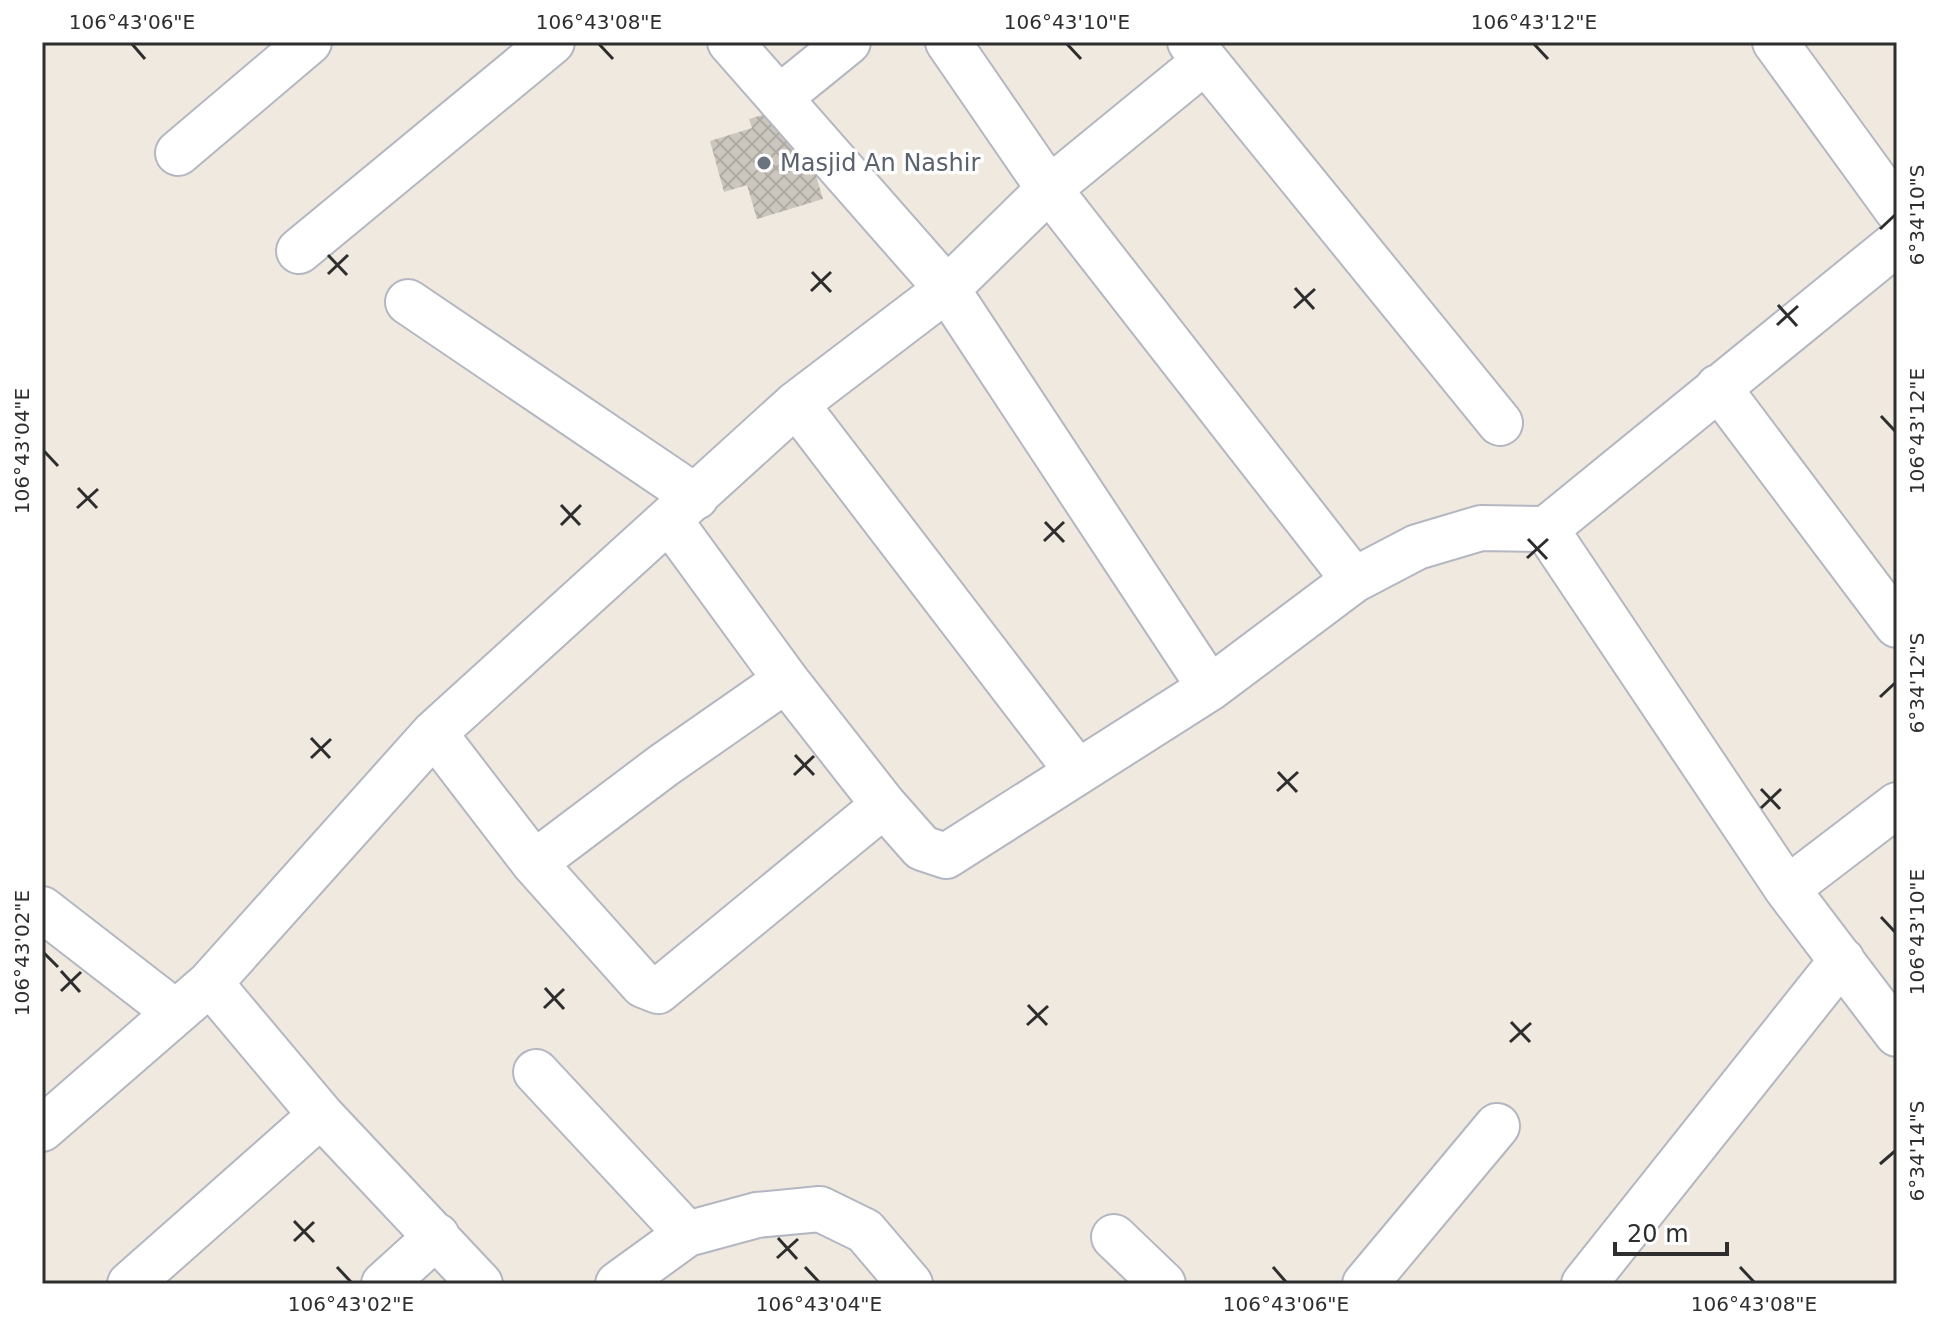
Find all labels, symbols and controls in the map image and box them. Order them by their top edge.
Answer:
text: 106°43'06"E [69,10,195,34]
text: 106°43'08"E [536,10,662,34]
text: 106°43'10"E [1004,10,1130,34]
text: 106°43'12"E [1471,10,1597,34]
place label: Masjid An Nashir [780,149,980,177]
marker: Masjid An Nashir [755,154,773,172]
text: 6°34'10"S [1905,164,1929,266]
text: 106°43'12"E [1905,368,1929,494]
text: 106°43'04"E [10,388,34,514]
text: 6°34'12"S [1905,632,1929,734]
text: 106°43'10"E [1905,869,1929,995]
text: 106°43'02"E [10,890,34,1016]
text: 6°34'14"S [1905,1100,1929,1202]
scale bar [1615,1206,1727,1256]
text: 20 m [1627,1220,1689,1248]
text: 106°43'02"E [288,1292,414,1316]
text: 106°43'04"E [756,1292,882,1316]
text: 106°43'06"E [1223,1292,1349,1316]
text: 106°43'08"E [1691,1292,1817,1316]

